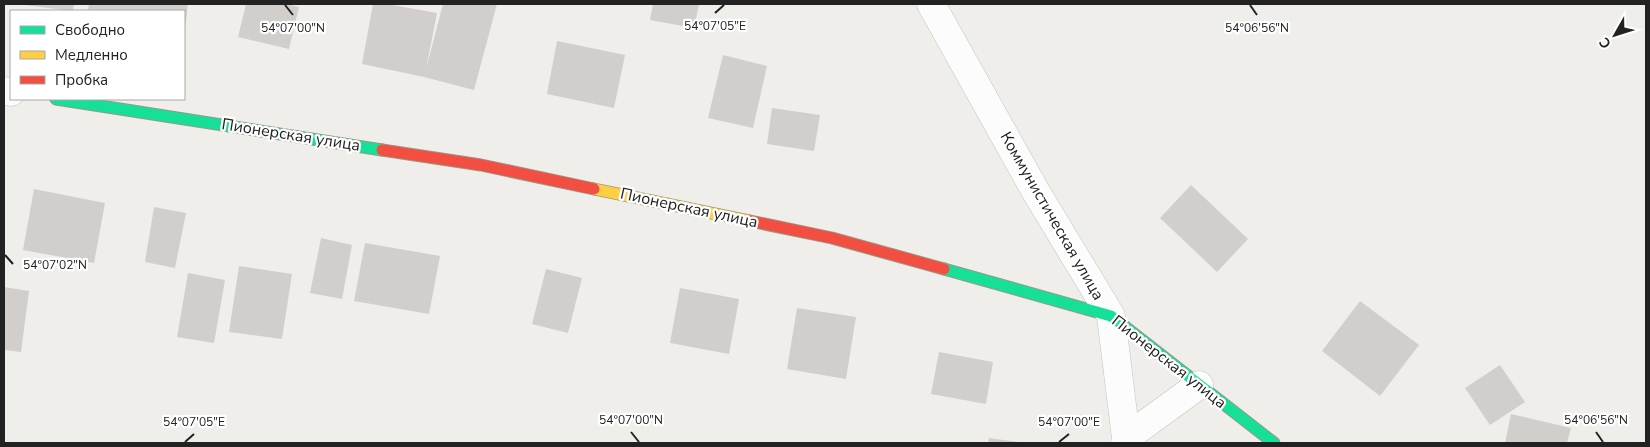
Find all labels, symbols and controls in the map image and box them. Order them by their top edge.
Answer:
legend [10,10,185,100]
north arrow [1590,10,1640,60]
text: 54°07'05"E [684,18,746,34]
text: Свободно [55,20,125,40]
text: 54°07'00"N [261,20,325,36]
text: 54°06'56"N [1225,20,1289,36]
text: С [1595,33,1616,53]
text: Медленно [55,45,128,65]
text: Пробка [55,70,108,90]
street label: Пионерская улица [220,113,362,157]
street label: Коммунистическая улица [995,128,1109,304]
street label: Пионерская улица [618,183,760,233]
text: 54°07'02"N [23,257,87,273]
street label: Пионерская улица [1107,310,1231,414]
text: 54°07'00"N [599,412,663,428]
text: 54°06'56"N [1564,412,1628,428]
text: 54°07'05"E [163,414,225,430]
text: 54°07'00"E [1038,414,1100,430]

